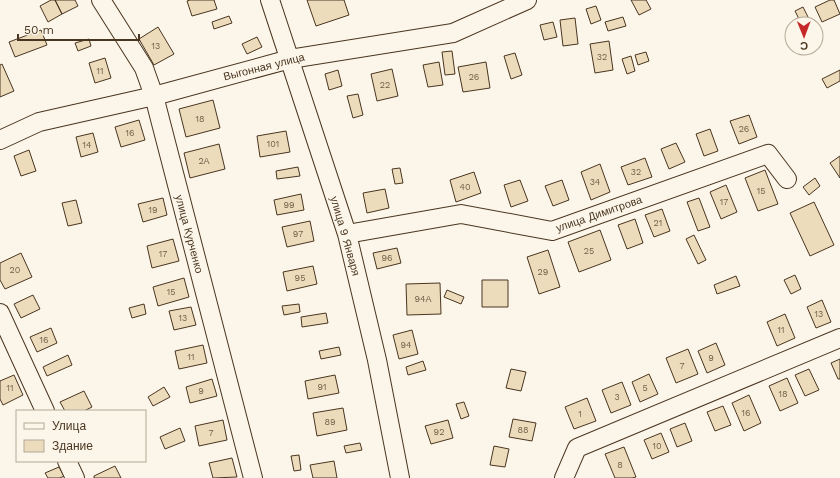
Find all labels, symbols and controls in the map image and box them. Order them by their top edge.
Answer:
scale bar [18,16,139,42]
north arrow [784,16,824,56]
text: 50 m [24,23,54,37]
text: С [800,39,808,52]
house number: 13 [152,41,160,51]
street label: Выгонная улица [222,50,307,83]
house number: 32 [597,52,607,62]
house number: 11 [96,66,104,76]
house number: 26 [469,72,479,82]
house number: 22 [380,80,390,90]
house number: 18 [195,114,205,124]
house number: 26 [739,124,749,134]
house number: 16 [126,128,134,138]
house number: 101 [267,139,279,149]
house number: 14 [82,140,92,150]
house number: 2А [198,156,210,166]
house number: 32 [631,167,641,177]
house number: 34 [590,177,601,187]
house number: 40 [459,182,471,192]
house number: 15 [757,186,765,196]
street label: улица Курченко [172,193,206,275]
street label: улица Димитрова [554,193,645,235]
street label: улица 9 Января [327,195,363,277]
house number: 17 [720,197,728,207]
house number: 99 [283,200,295,210]
house number: 19 [148,205,158,215]
house number: 21 [654,218,662,228]
house number: 97 [293,229,303,239]
house number: 25 [584,246,594,256]
house number: 17 [159,249,167,259]
house number: 96 [381,253,393,263]
house number: 20 [10,265,21,275]
house number: 29 [538,267,548,277]
house number: 95 [295,273,305,283]
house number: 15 [167,287,175,297]
house number: 94А [414,294,432,304]
house number: 13 [815,309,823,319]
house number: 13 [179,313,187,323]
house number: 11 [777,325,785,335]
house number: 16 [40,335,48,345]
house number: 94 [400,340,412,350]
house number: 11 [187,352,195,362]
house number: 9 [708,353,714,363]
house number: 7 [679,361,685,371]
house number: 91 [317,382,327,392]
house number: 11 [6,383,14,393]
house number: 5 [642,383,648,393]
house number: 9 [198,386,204,396]
house number: 18 [778,389,788,399]
house number: 3 [614,392,620,402]
house number: 16 [742,408,750,418]
house number: 1 [578,409,582,419]
legend [16,410,146,462]
house number: 89 [324,417,336,427]
text: Улица [52,419,86,433]
house number: 88 [517,425,529,435]
house number: 92 [434,427,444,437]
house number: 7 [208,428,214,438]
text: Здание [52,439,93,453]
house number: 10 [652,441,662,451]
house number: 8 [617,460,623,470]

